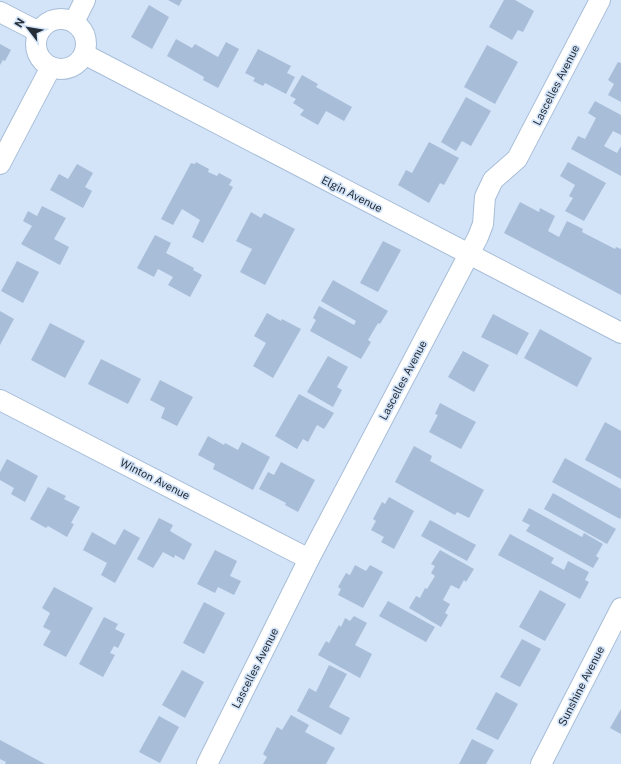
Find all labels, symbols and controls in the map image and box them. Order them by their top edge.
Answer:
north arrow [8,8,48,48]
text: N [12,16,27,30]
street label: Lascelles Avenue [531,43,581,127]
street label: Elgin Avenue [320,174,384,214]
street label: Lascelles Avenue [377,338,429,422]
street label: Winton Avenue [118,456,192,502]
street label: Lascelles Avenue [230,626,280,710]
street label: Sunshine Avenue [556,644,606,728]

